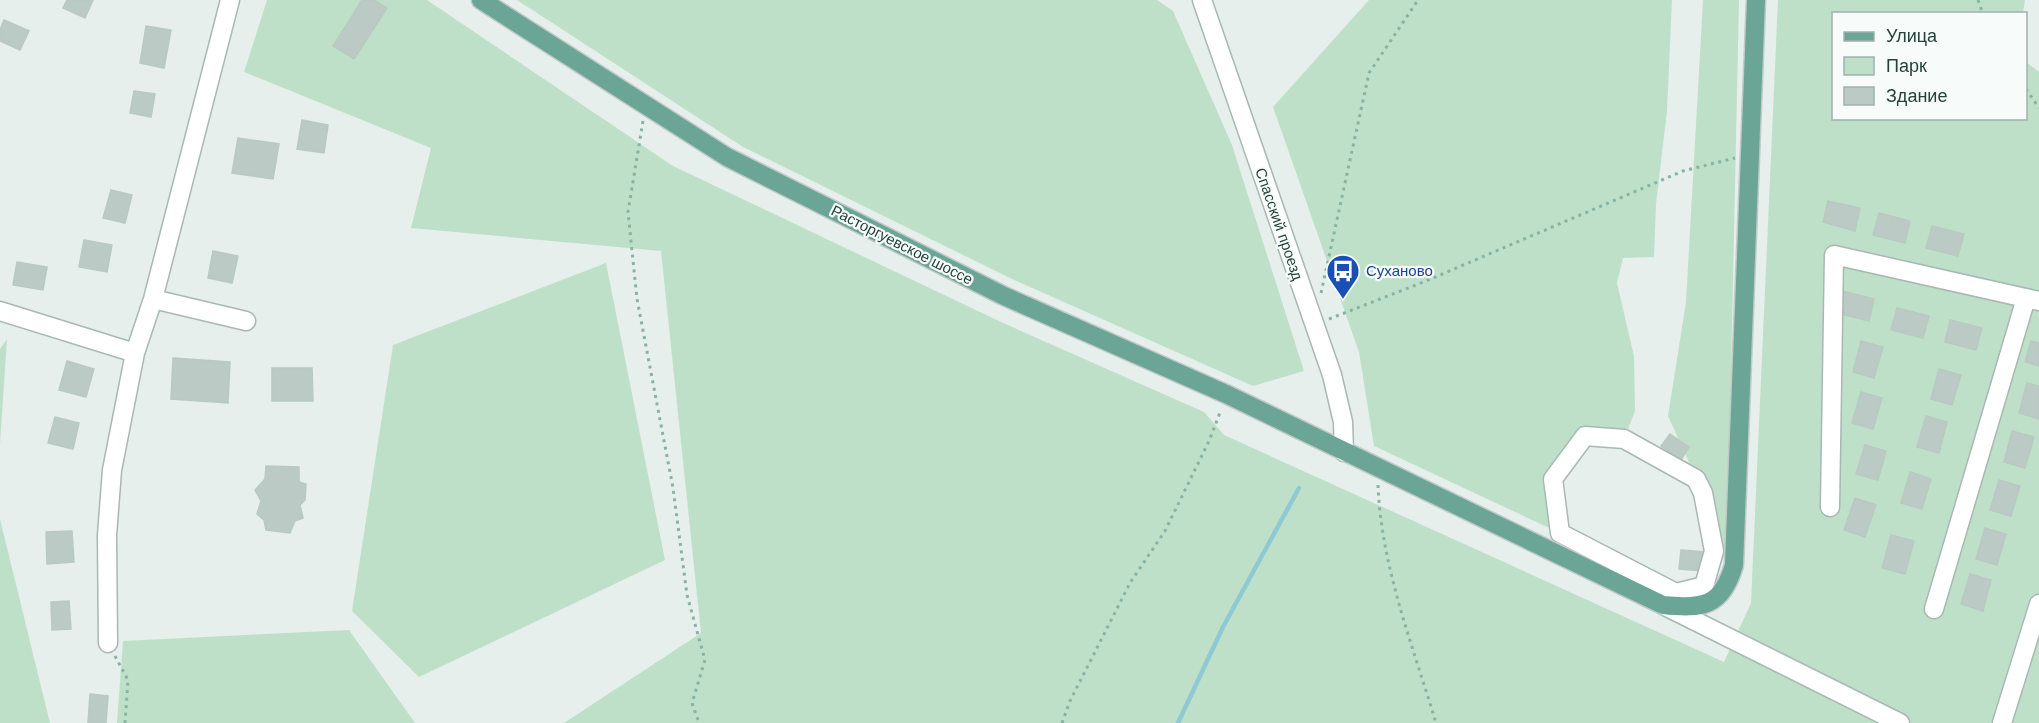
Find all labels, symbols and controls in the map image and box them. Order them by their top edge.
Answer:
legend [1832,12,2027,120]
text: Улица [1886,26,1938,46]
text: Парк [1886,56,1927,76]
text: Здание [1886,86,1947,106]
street label: Спасский проезд [1252,165,1307,283]
street label: Расторгуевское шоссе [829,201,976,288]
bus stop icon: Суханово [1325,253,1361,300]
place label: Суханово [1366,262,1433,279]

